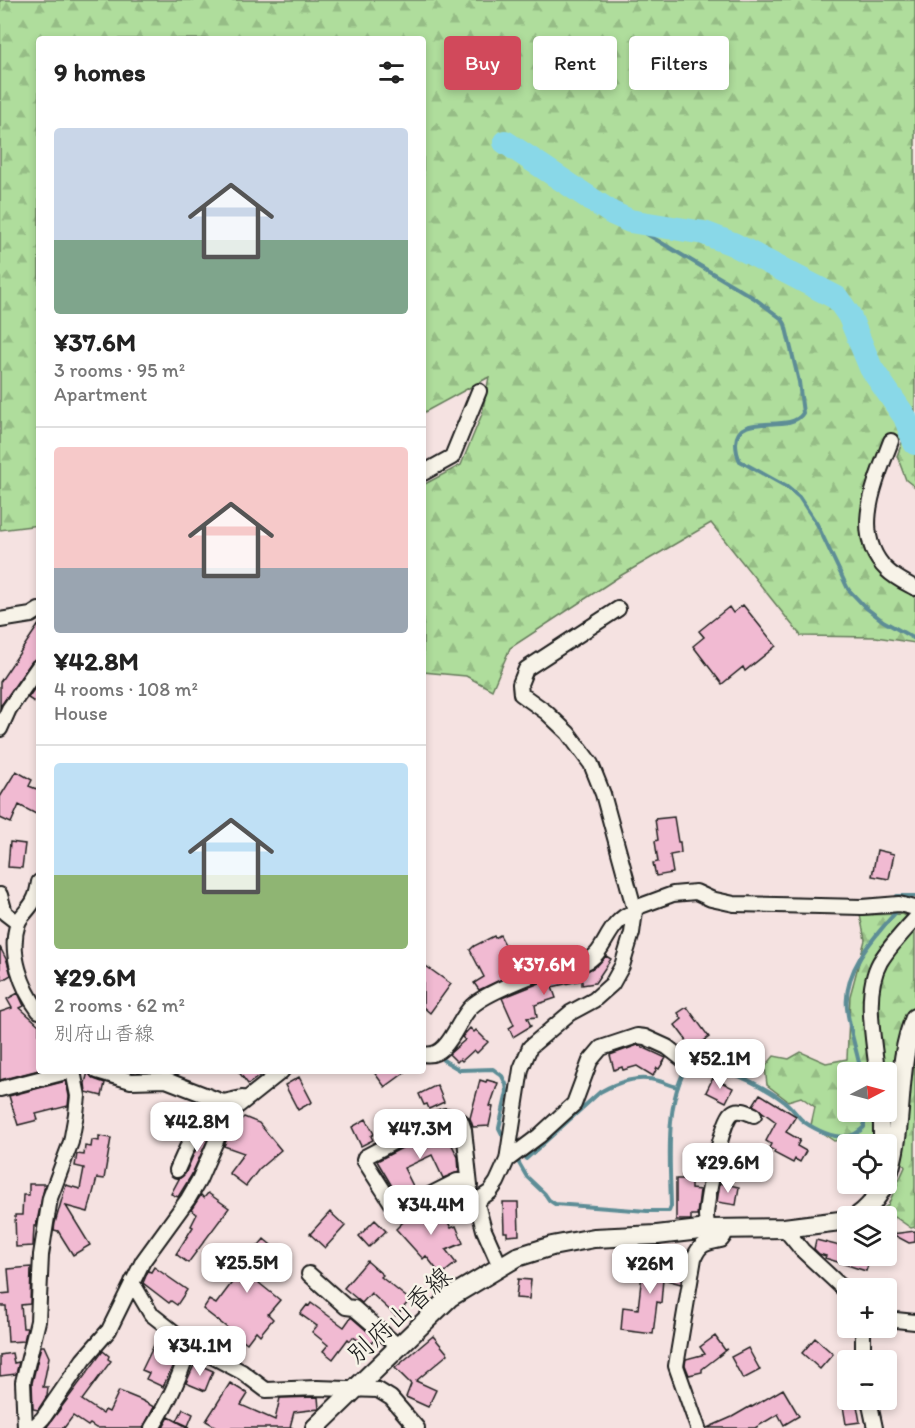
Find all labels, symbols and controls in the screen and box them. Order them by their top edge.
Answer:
chip: Buy [444,36,521,90]
chip: Rent [533,36,617,90]
chip: Filters [629,36,729,90]
text: 9 homes [54,56,146,88]
icon: filters [375,56,408,89]
icon: home [177,167,285,275]
text: ¥37.6M [54,326,136,358]
text: 3 rooms · 95 m² [54,358,185,382]
text: Apartment [54,382,147,406]
icon: home [177,486,285,594]
text: ¥42.8M [54,645,139,677]
text: 4 rooms · 108 m² [54,677,198,701]
text: House [54,701,108,725]
icon: home [177,802,285,910]
pin: ¥37.6M [495,945,593,996]
text: ¥37.6M [512,952,576,976]
text: ¥29.6M [54,961,136,993]
text: 2 rooms · 62 m² [54,993,185,1017]
text: 別府山香線 [54,1021,154,1045]
pin: ¥52.1M [671,1039,769,1090]
text: ¥52.1M [689,1046,751,1070]
north arrow [837,1062,897,1122]
map controls [837,1062,897,1410]
pin: ¥42.8M [148,1102,246,1153]
text: ¥42.8M [164,1109,230,1133]
pin: ¥47.3M [371,1109,469,1160]
text: ¥47.3M [388,1116,452,1140]
button: locate [837,1134,897,1194]
pin: ¥29.6M [679,1143,777,1194]
text: ¥29.6M [696,1150,760,1174]
pin: ¥34.4M [382,1185,480,1236]
text: ¥34.4M [398,1192,464,1216]
button: layers [837,1206,897,1266]
pin: ¥25.5M [198,1243,296,1294]
pin: ¥26M [614,1244,686,1295]
text: ¥25.5M [215,1250,279,1274]
text: ¥26M [626,1251,674,1275]
street label: 別府山香線 [340,1260,458,1370]
button: + [837,1278,897,1338]
pin: ¥34.1M [151,1326,249,1377]
text: ¥34.1M [168,1333,232,1357]
button: − [837,1350,897,1410]

